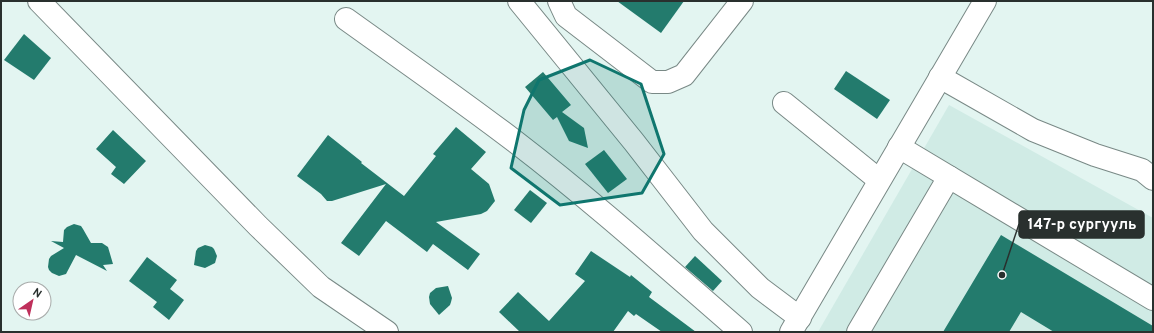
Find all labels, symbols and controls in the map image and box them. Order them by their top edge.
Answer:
callout: 147-р сургууль [1019,211,1144,238]
text: 147-р сургууль [1027,216,1137,235]
north arrow [12,281,52,321]
text: N [30,286,44,302]

